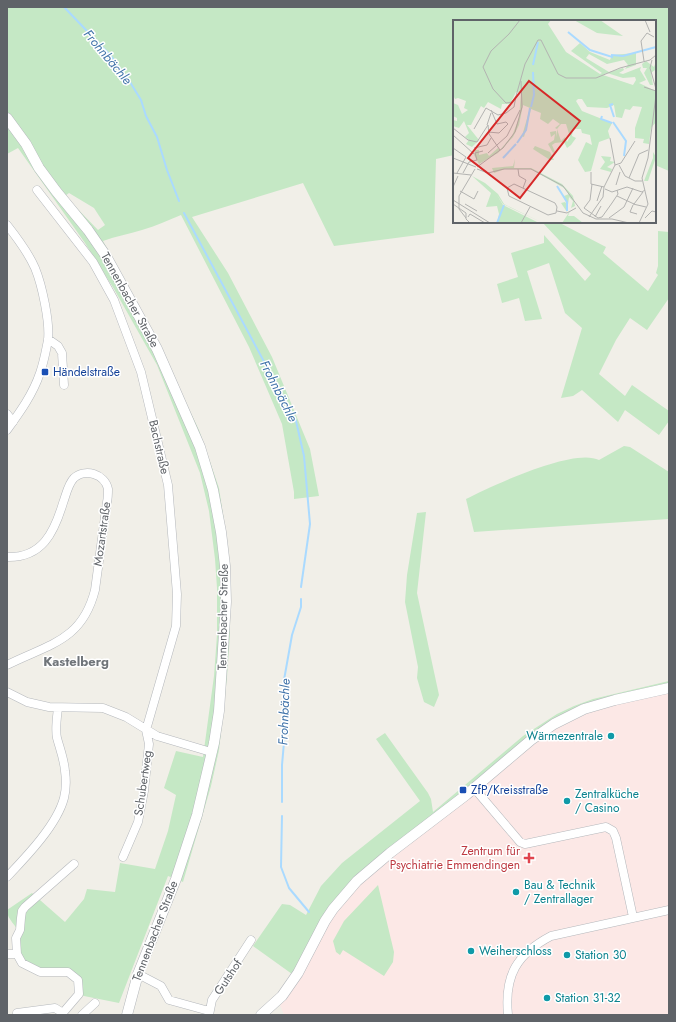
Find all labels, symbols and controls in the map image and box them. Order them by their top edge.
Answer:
inset map [453,20,656,223]
water label: Frohnbächle [79,25,137,89]
street label: Tennenbacher Straße [96,249,164,351]
water label: Frohnbächle [255,357,303,425]
place label: Händelstraße [53,363,120,381]
marker: Händelstraße [40,367,50,377]
street label: Bachstraße [144,418,174,476]
street label: Mozartstraße [89,501,115,567]
street label: Tennenbacher Straße [213,564,233,670]
district label: Kastelberg [43,652,109,671]
water label: Frohnbächle [273,678,295,746]
place label: Wärmezentrale [526,727,603,745]
marker: Wärmezentrale [606,731,616,741]
street label: Schubertweg [129,749,157,817]
place label: ZfP/Kreisstraße [471,781,548,799]
marker: ZfP/Kreisstraße [458,785,468,795]
place label: Zentralküche / Casino [575,785,639,817]
marker: Zentralküche / Casino [562,796,572,806]
place label: Zentrum für Psychiatrie Emmendingen [390,842,521,874]
marker: Zentrum für Psychiatrie Emmendingen [523,852,535,864]
place label: Bau & Technik / Zentrallager [524,876,596,908]
street label: Tennenbacher Straße [128,878,182,984]
marker: Bau & Technik / Zentrallager [511,887,521,897]
place label: Weiherschloss [479,942,552,960]
marker: Weiherschloss [466,946,476,956]
place label: Station 30 [575,946,626,964]
marker: Station 30 [562,950,572,960]
street label: Gutshof [209,955,247,998]
place label: Station 31-32 [555,989,621,1007]
marker: Station 31-32 [542,993,552,1003]

